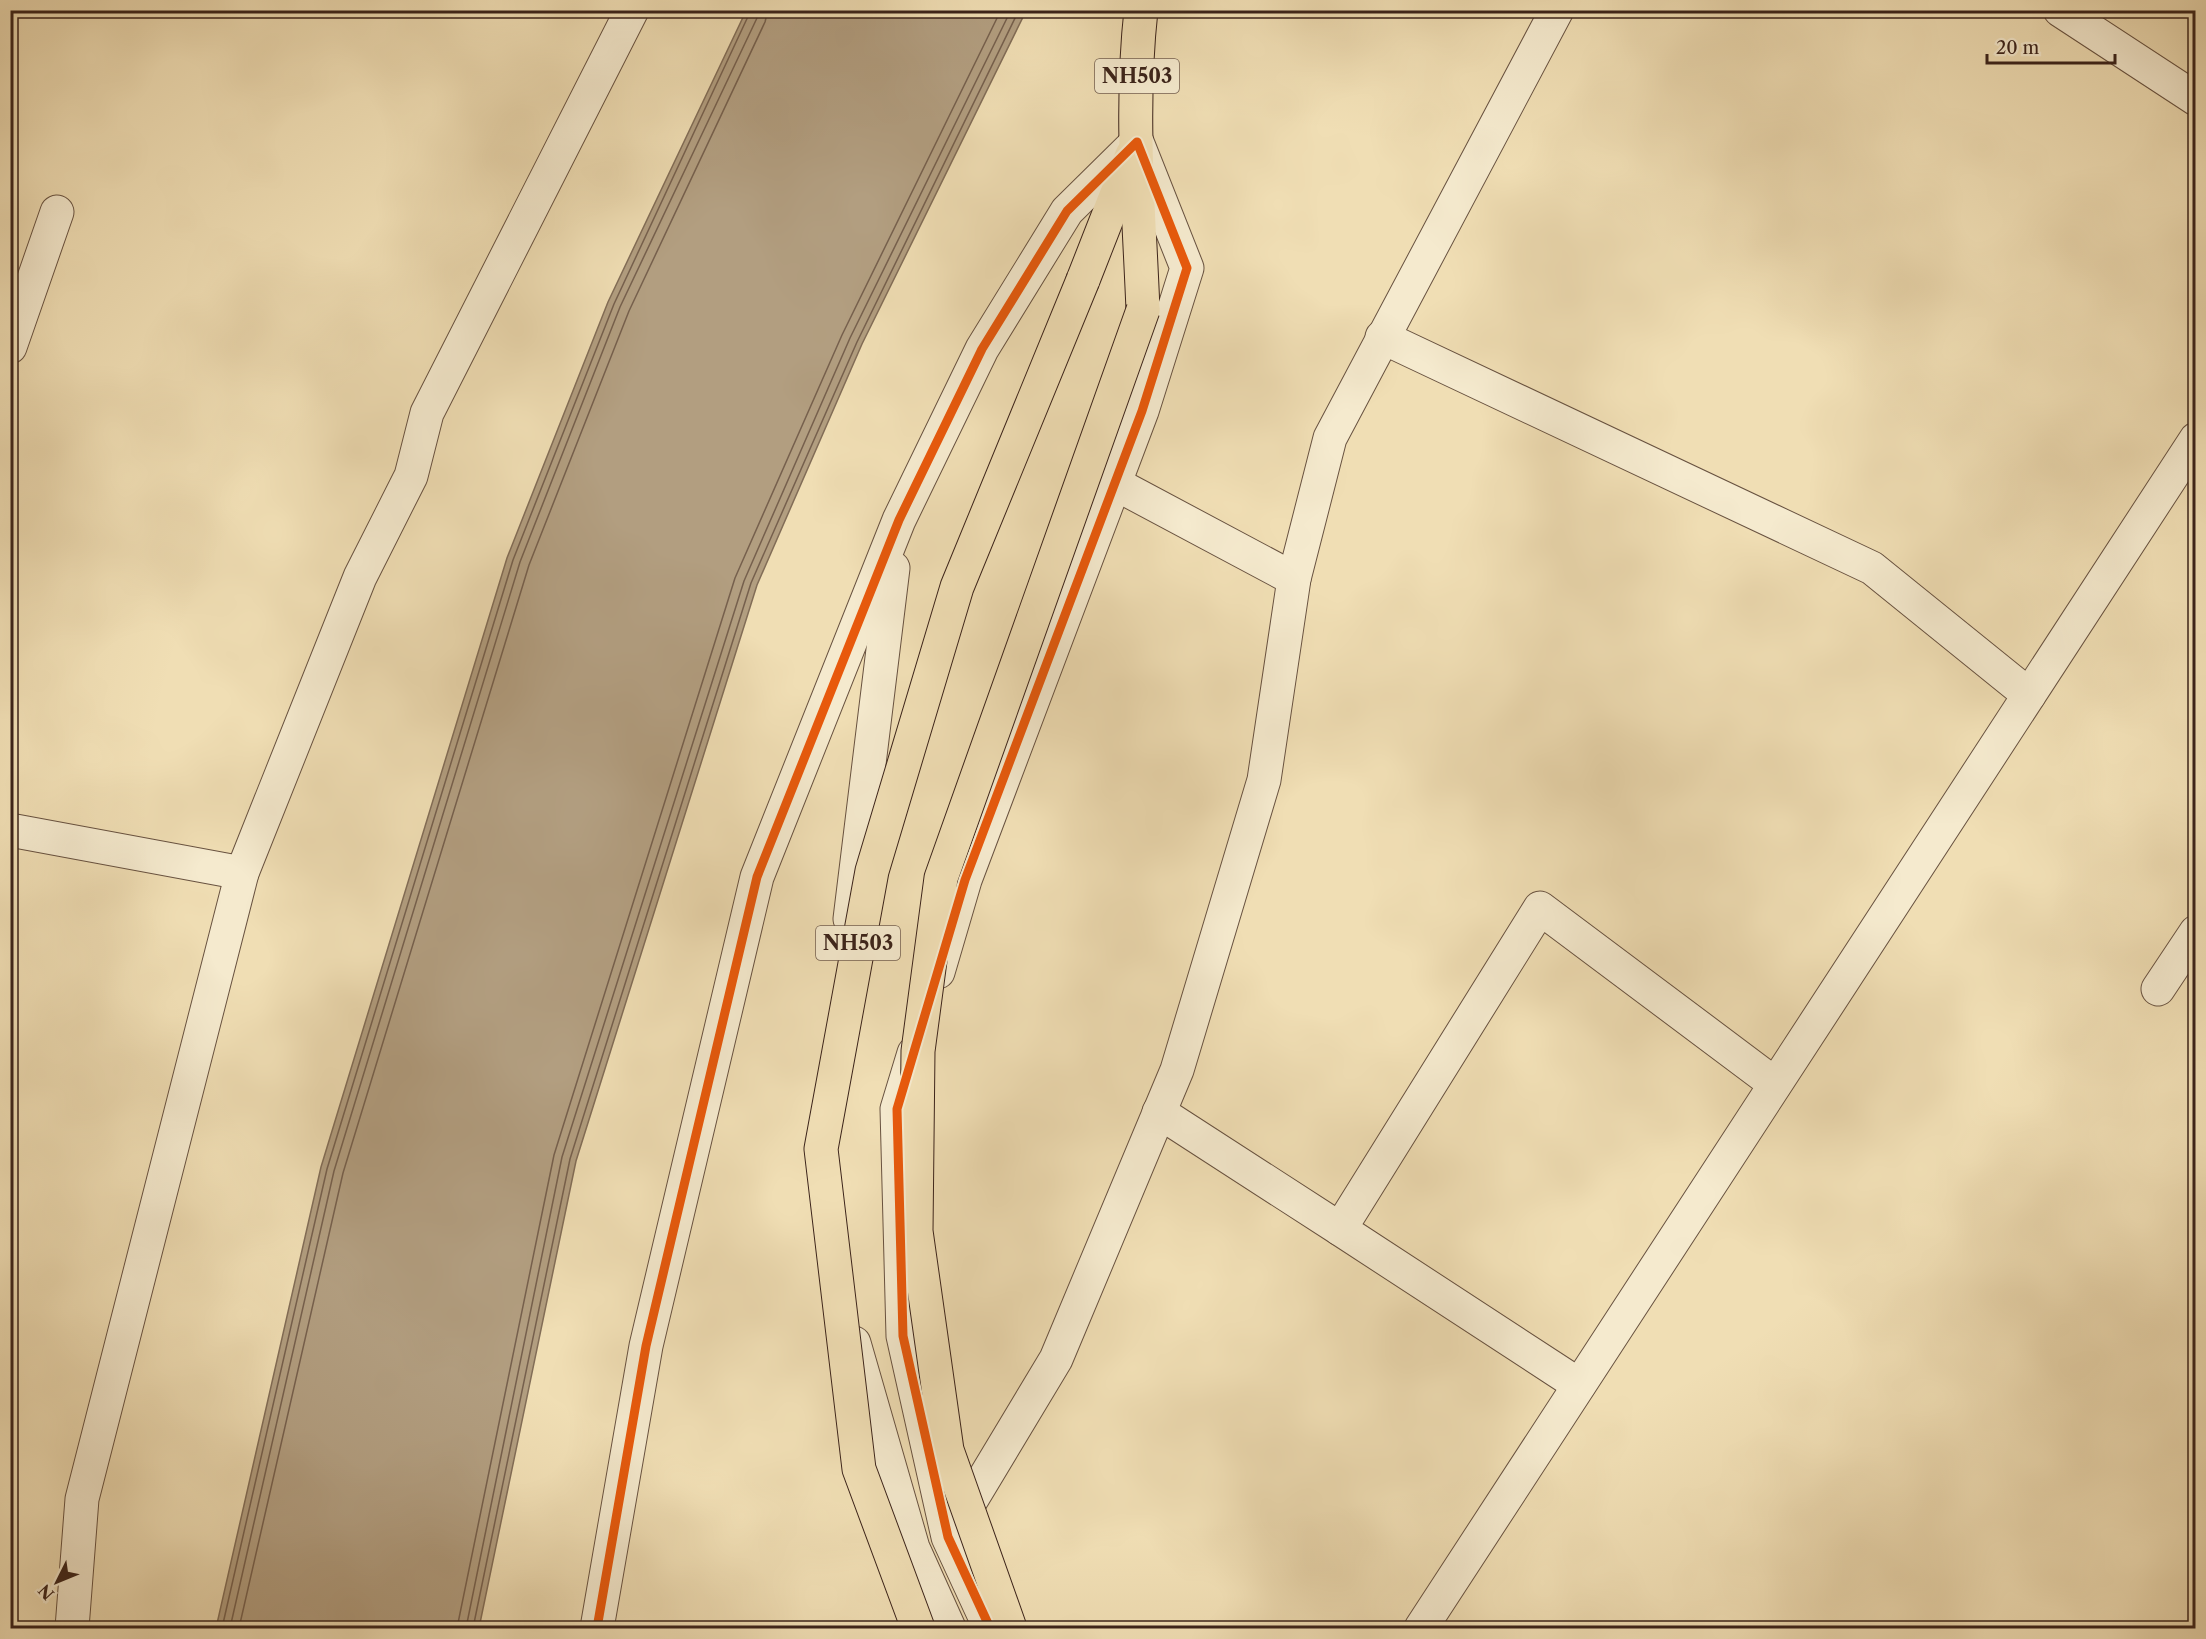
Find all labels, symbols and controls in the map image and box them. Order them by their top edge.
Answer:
scale bar [1987,27,2114,65]
text: 20 m [1996,37,2040,59]
road number: NH503 [1095,59,1179,93]
road number: NH503 [816,926,900,960]
north arrow [27,1552,87,1612]
text: N [34,1580,58,1604]

